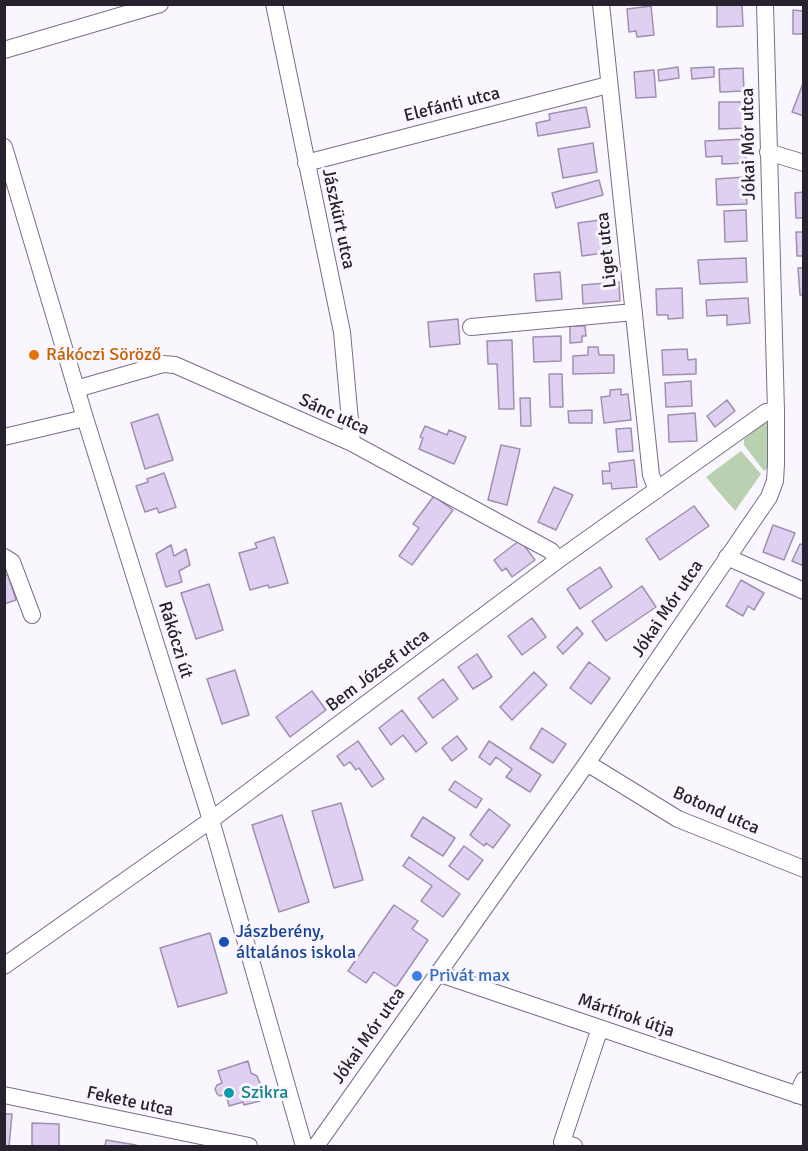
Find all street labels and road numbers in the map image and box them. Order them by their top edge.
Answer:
street label: Elefánti utca [402,83,502,127]
street label: Jókai Mór utca [737,88,761,200]
street label: Jászkürt utca [317,167,359,271]
street label: Liget utca [592,211,622,289]
street label: Sánc utca [295,389,373,441]
street label: Jókai Mór utca [628,556,708,662]
street label: Rákóczi út [153,599,197,681]
street label: Bem József utca [322,625,434,717]
street label: Botond utca [669,782,763,840]
street label: Jókai Mór utca [328,984,410,1088]
street label: Mártírok útja [575,989,677,1043]
street label: Fekete utca [85,1082,175,1122]

